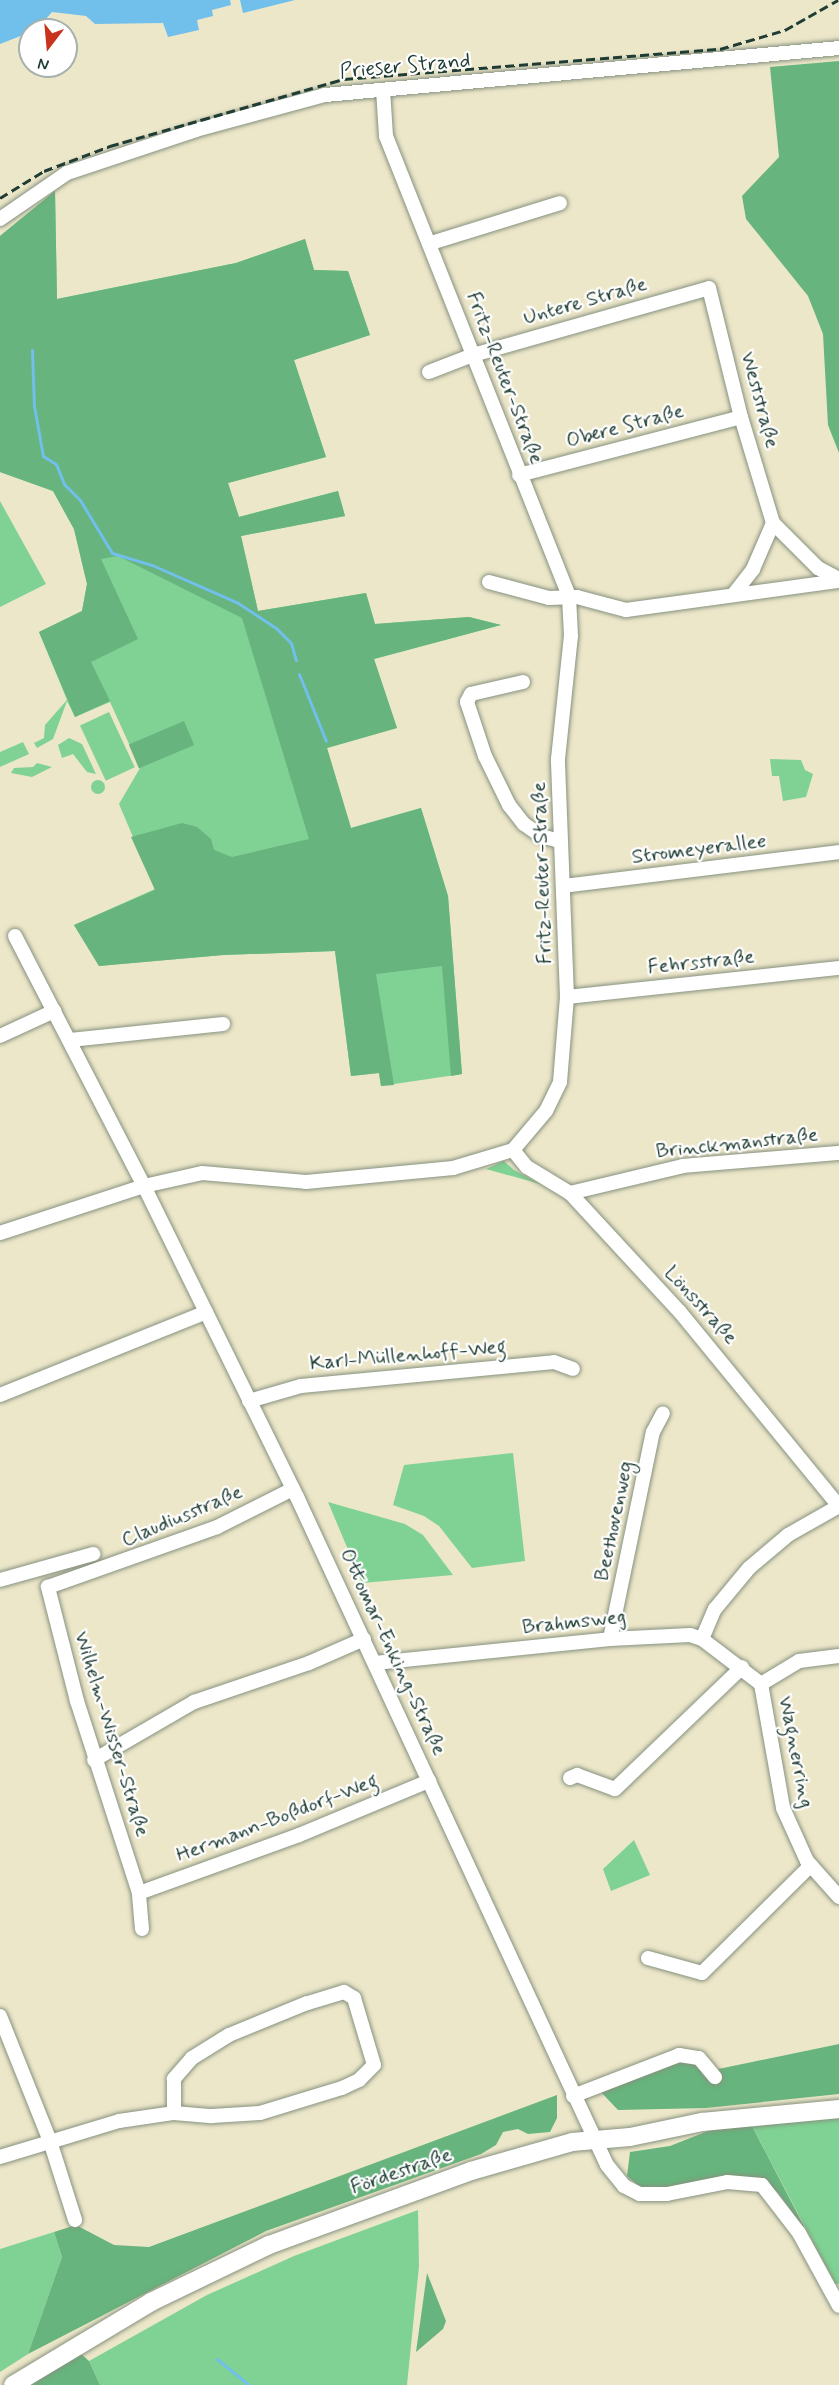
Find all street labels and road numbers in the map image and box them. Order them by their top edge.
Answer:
street label: Prieser Strand [339,48,471,84]
street label: Untere Straße [520,271,650,331]
street label: Fritz-Reuter-Straße [461,288,549,468]
street label: Weststraße [735,349,785,451]
street label: Obere Straße [563,398,687,454]
street label: Fritz-Reuter-Straße [526,781,558,965]
street label: Stromeyerallee [630,828,768,870]
street label: Fehrsstraße [646,944,756,980]
street label: Brinckmanstraße [655,1122,819,1164]
street label: Lönsstraße [659,1260,743,1350]
street label: Karl-Müllenhoff-Weg [309,1334,507,1376]
street label: Beethovenweg [589,1459,639,1583]
street label: Claudiusstraße [118,1479,246,1553]
street label: Ottomar-Enking-Straße [334,1544,452,1760]
street label: Brahmsweg [521,1604,627,1640]
street label: Wilhelm-Wisser-Straße [69,1628,155,1840]
street label: Wagnerring [773,1694,819,1810]
street label: Hermann-Boßdorf-Weg [173,1768,381,1868]
street label: Fördestraße [347,2142,455,2200]

